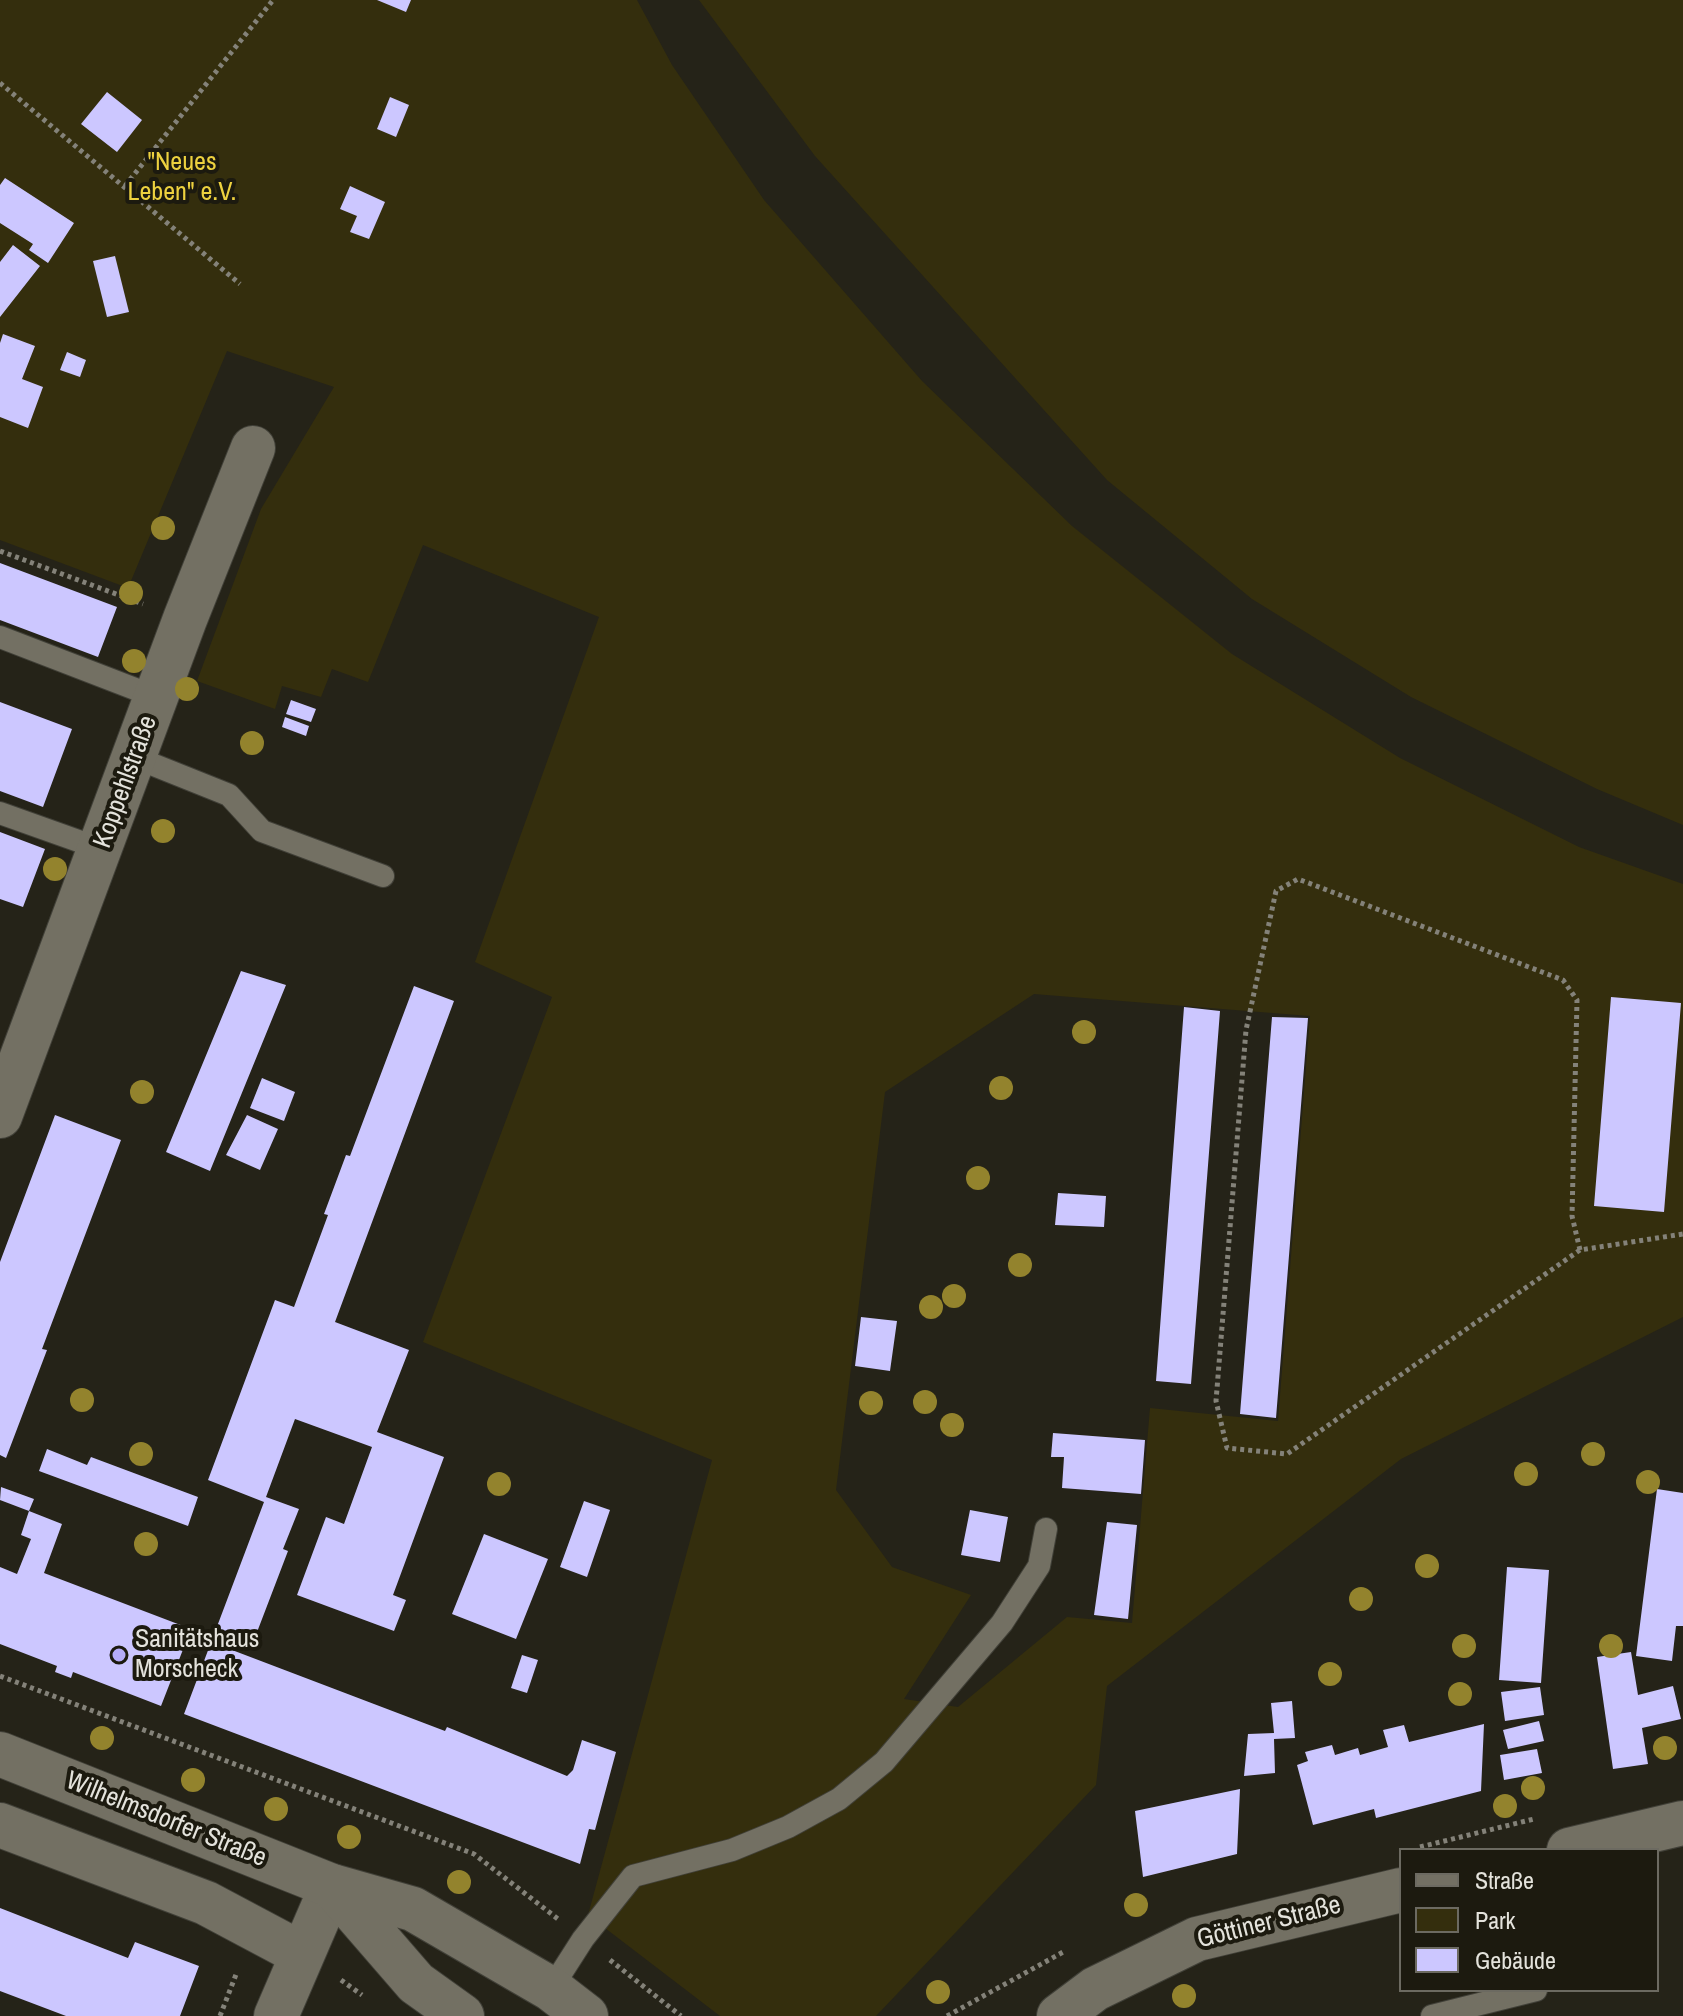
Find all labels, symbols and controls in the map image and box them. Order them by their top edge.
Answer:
park label: "Neues Leben" e.V. [128,147,236,208]
street label: Koppehlstraße [88,712,164,852]
place label: Sanitätshaus Morscheck [135,1624,259,1686]
marker: Sanitätshaus Morscheck [110,1646,128,1664]
street label: Wilhelmsdorfer Straße [61,1766,271,1874]
legend [1399,1848,1659,1992]
text: Straße [1475,1864,1534,1896]
street label: Göttiner Straße [1194,1890,1344,1956]
text: Park [1475,1904,1515,1936]
text: Gebäude [1475,1944,1556,1976]

